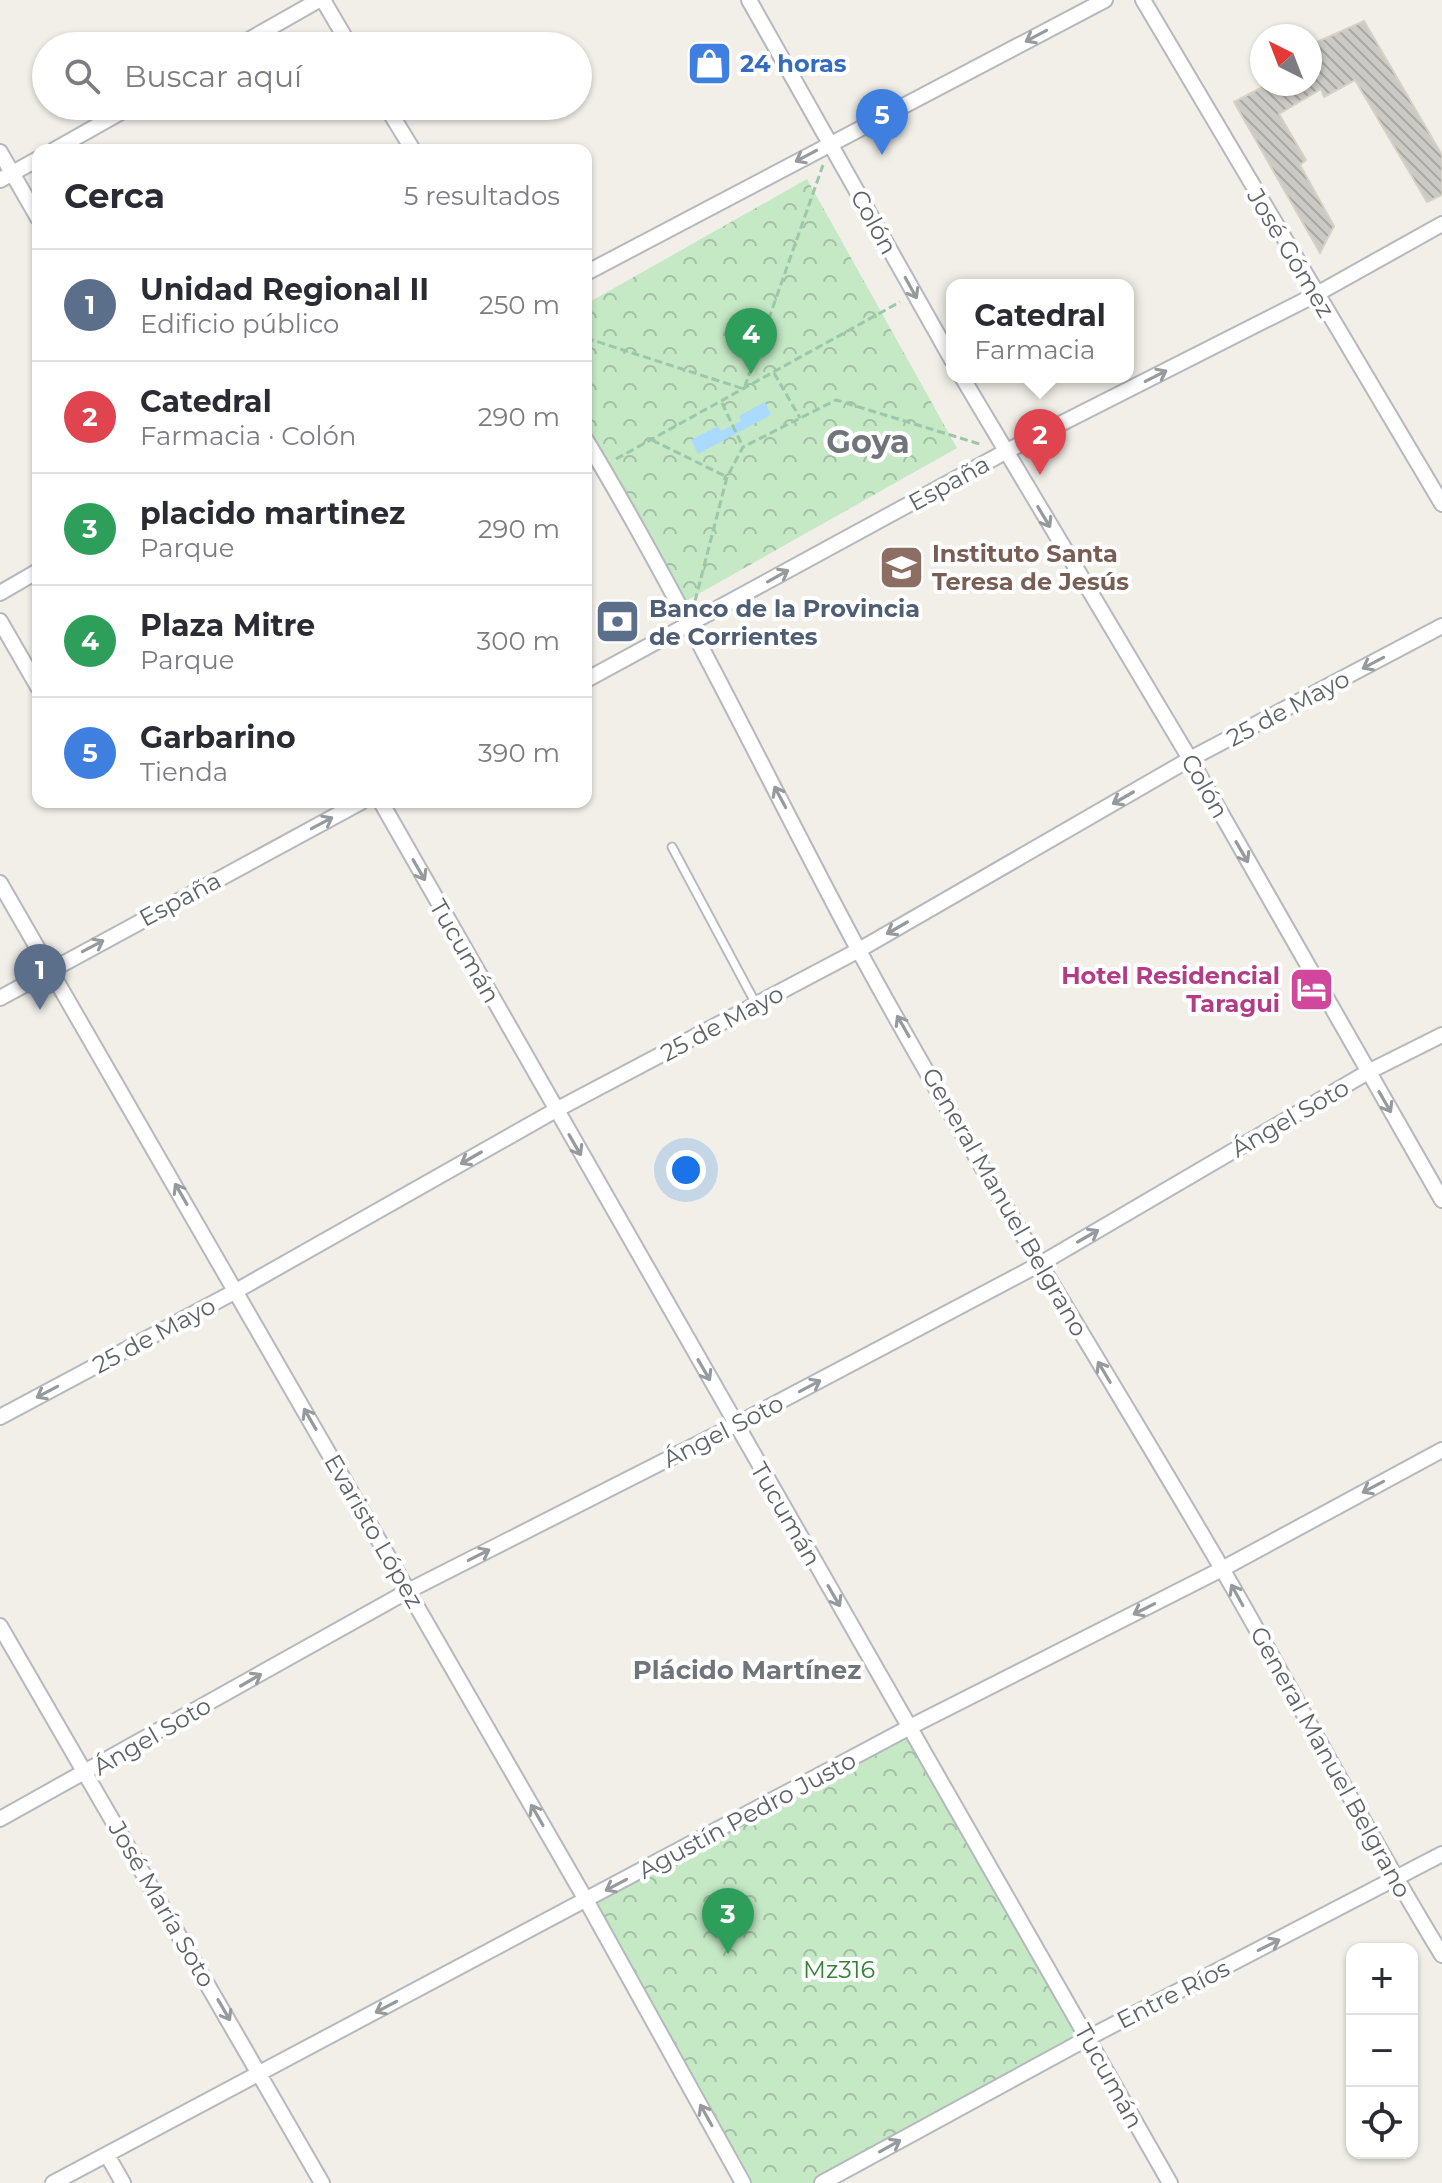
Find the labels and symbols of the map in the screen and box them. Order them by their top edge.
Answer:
north arrow [1250,24,1322,96]
one-way arrow [1025,29,1048,44]
shop icon: 24 horas [685,39,733,87]
place label: 24 horas [740,49,847,78]
pin: 5 [856,89,908,155]
one-way arrow [794,149,818,165]
street label: José Gómez [1241,182,1341,323]
street label: Colón [845,185,903,259]
one-way arrow [903,276,919,299]
pin: 4 [725,308,777,374]
one-way arrow [1143,367,1167,383]
pin: 2 [1014,409,1066,475]
district label: Goya [826,422,910,461]
street label: España [903,449,995,517]
one-way arrow [1037,505,1053,528]
place label: Instituto Santa Teresa de Jesús [932,539,1129,596]
school or university icon: Instituto Santa Teresa de Jesús [877,543,925,591]
one-way arrow [765,568,789,584]
place label: Banco de la Provincia de Corrientes [649,594,920,651]
bank icon: Banco de la Provincia de Corrientes [594,598,642,646]
one-way arrow [1362,655,1385,671]
street label: 25 de Mayo [1222,664,1354,752]
street label: Colón [1175,749,1235,823]
one-way arrow [771,786,787,810]
one-way arrow [1111,791,1135,806]
one-way arrow [309,815,333,831]
one-way arrow [1235,839,1251,863]
one-way arrow [411,858,427,881]
street label: España [134,865,226,933]
street label: Tucumán [424,894,506,1008]
one-way arrow [886,920,909,936]
one-way arrow [80,938,104,954]
pin: 1 [14,944,66,1010]
place label: Hotel Residencial Taragui [1061,961,1280,1018]
hotel icon: Hotel Residencial Taragui [1287,965,1335,1013]
street label: 25 de Mayo [656,979,788,1067]
one-way arrow [895,1015,911,1038]
street label: General Manuel Belgrano [916,1062,1094,1342]
street label: Ángel Soto [1226,1073,1354,1163]
one-way arrow [1377,1090,1393,1113]
one-way arrow [568,1132,583,1156]
one-way arrow [460,1150,483,1166]
your location [666,1150,706,1190]
one-way arrow [173,1183,189,1206]
one-way arrow [1076,1227,1099,1243]
street label: 25 de Mayo [88,1291,220,1379]
one-way arrow [697,1358,712,1382]
one-way arrow [1096,1361,1112,1384]
one-way arrow [798,1377,822,1393]
one-way arrow [36,1384,60,1400]
street label: Ángel Soto [658,1388,788,1474]
one-way arrow [302,1408,317,1432]
street label: Evaristo López [318,1449,430,1613]
street label: Tucumán [745,1457,827,1571]
one-way arrow [1362,1479,1386,1495]
one-way arrow [467,1547,491,1562]
one-way arrow [826,1584,842,1607]
one-way arrow [1229,1584,1244,1608]
one-way arrow [1132,1601,1156,1617]
street label: General Manuel Belgrano [1244,1621,1418,1903]
district label: Plácido Martínez [633,1654,861,1686]
one-way arrow [239,1672,262,1688]
street label: Ángel Soto [88,1691,216,1781]
street label: Agustín Pedro Justo [633,1745,861,1885]
one-way arrow [529,1804,545,1827]
street label: José María Soto [102,1815,221,1992]
one-way arrow [604,1877,628,1893]
pin: 3 [702,1888,754,1954]
one-way arrow [1256,1937,1280,1953]
street label: Entre Ríos [1112,1953,1234,2035]
park label: Mz316 [803,1955,875,1984]
one-way arrow [216,1998,232,2021]
one-way arrow [375,1999,398,2015]
street label: Tucumán [1068,2019,1150,2133]
one-way arrow [697,2104,713,2127]
one-way arrow [878,2137,902,2153]

